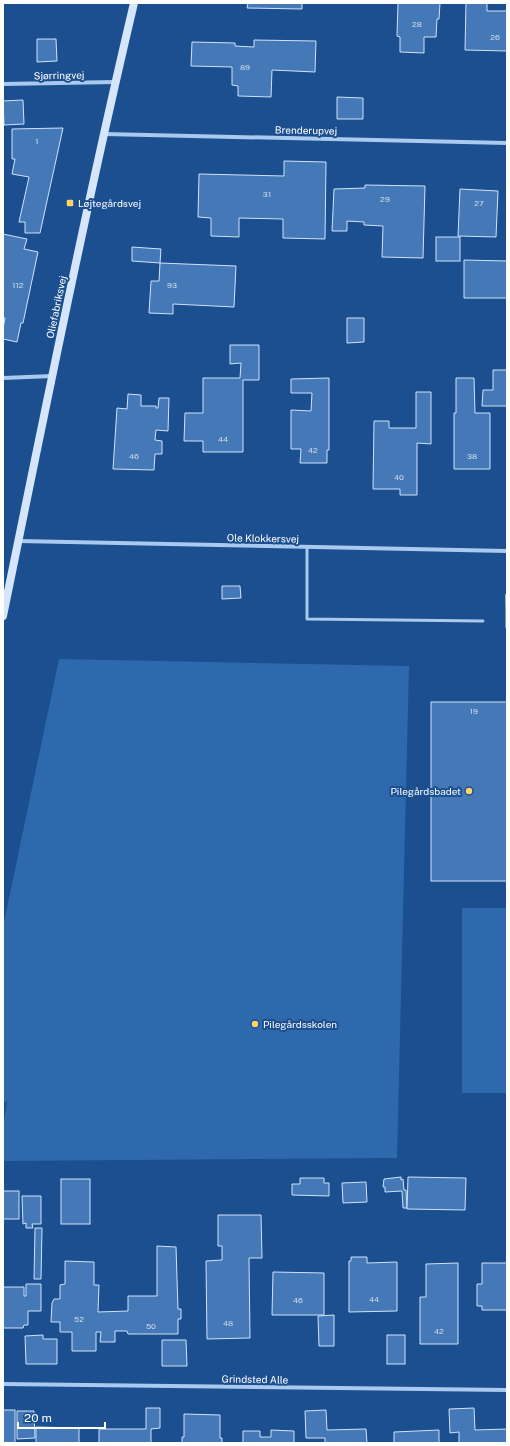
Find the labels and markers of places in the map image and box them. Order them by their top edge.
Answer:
place label: Løjtegårdsvej [78,197,141,209]
marker: Løjtegårdsvej [65,198,75,208]
place label: Pilegårdsbadet [391,785,461,797]
marker: Pilegårdsbadet [464,786,474,796]
place label: Pilegårdsskolen [263,1018,337,1030]
marker: Pilegårdsskolen [250,1019,260,1029]

